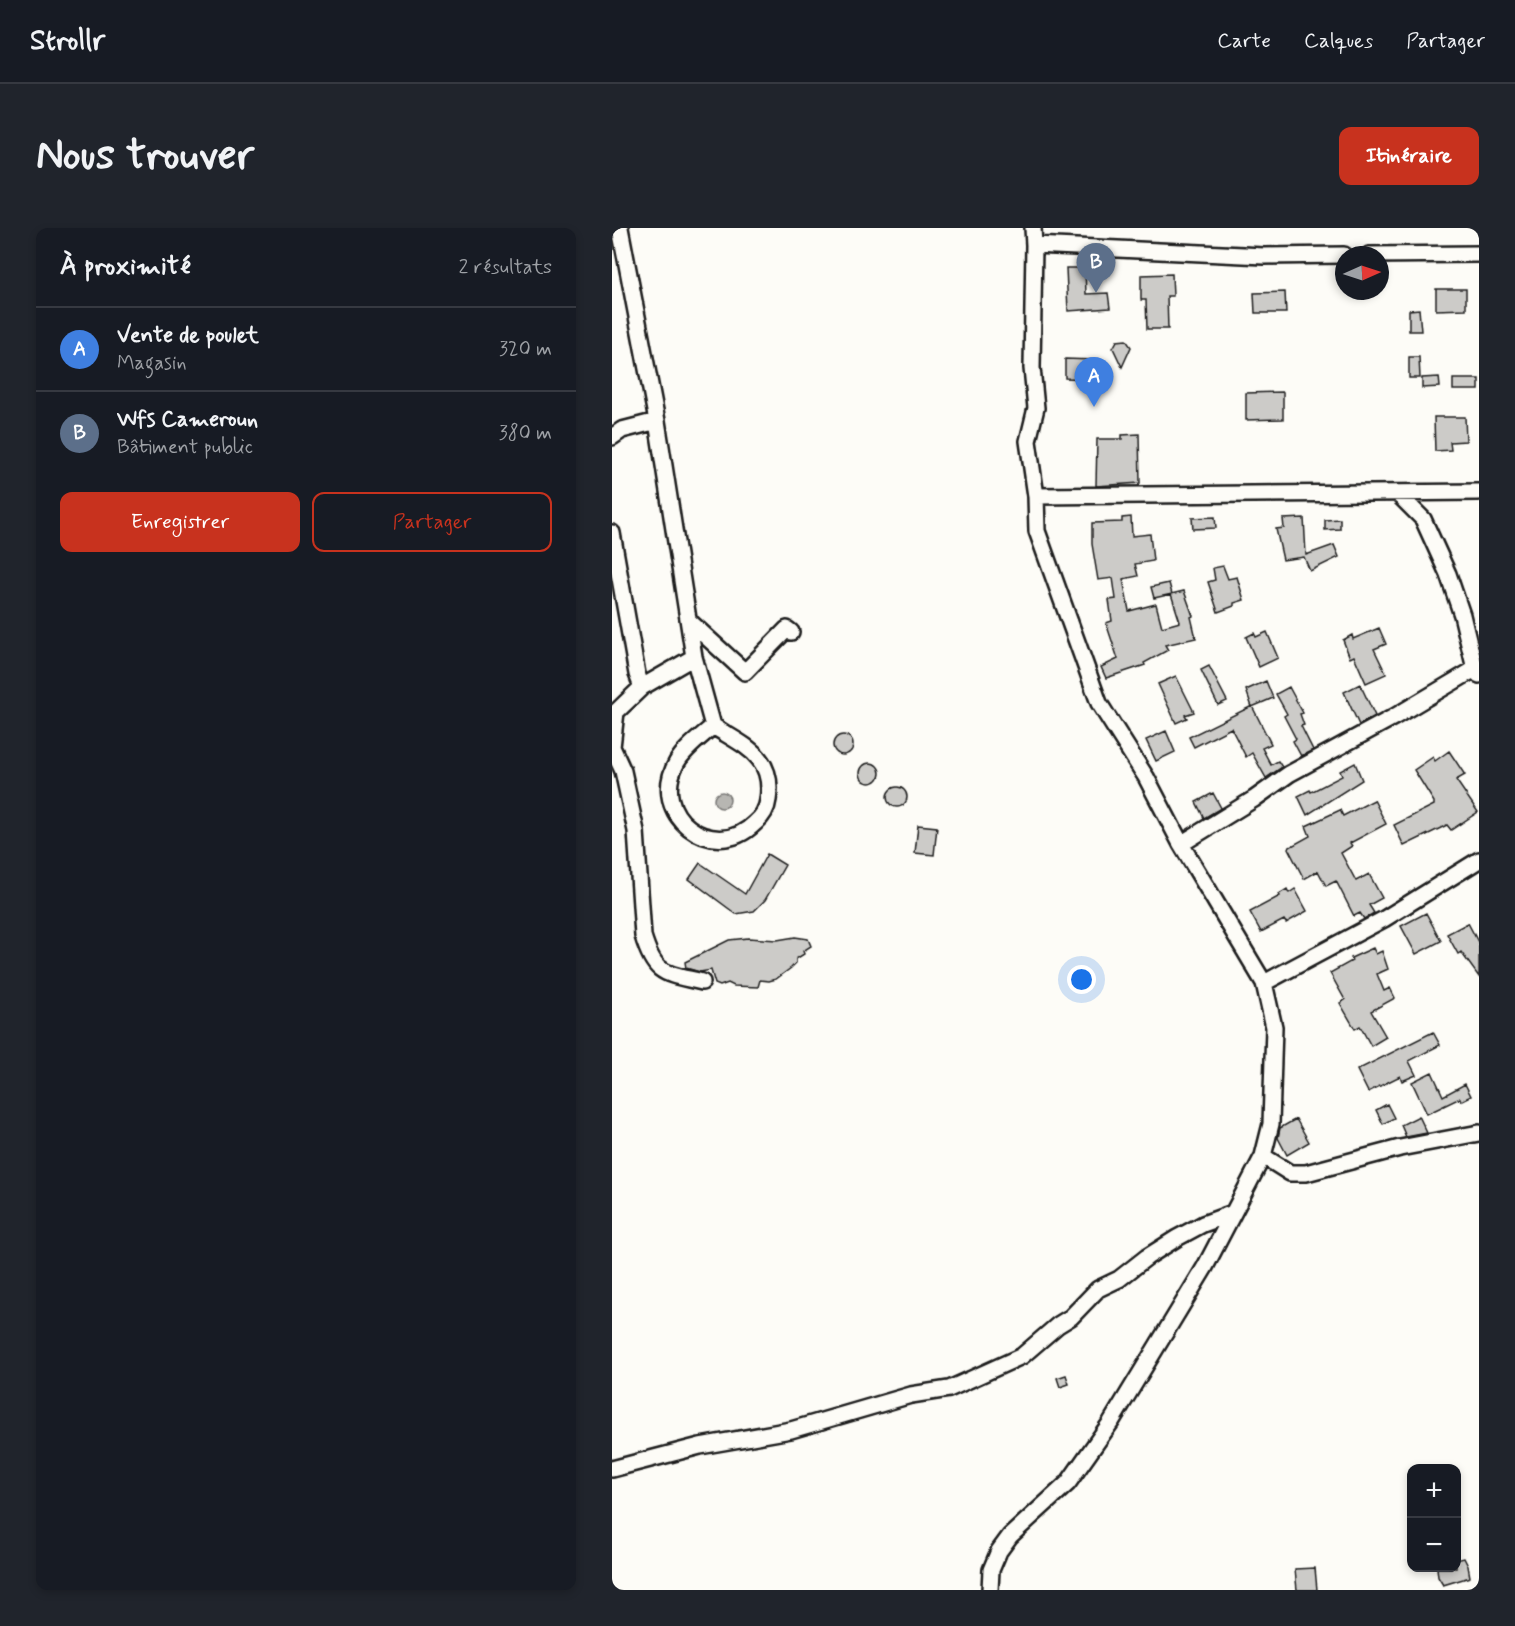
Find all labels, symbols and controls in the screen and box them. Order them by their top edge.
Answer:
text: Strollr [30,23,105,60]
text: Carte [1217,27,1271,55]
text: Calques [1304,27,1373,55]
text: Partager [1406,27,1485,55]
button: Itinéraire [1339,127,1479,185]
text: Nous trouver [36,129,254,184]
pin: B [1076,244,1116,293]
north arrow [1335,246,1389,300]
text: À proximité [60,250,191,284]
text: 2 résultats [459,254,552,281]
text: Vente de poulet [117,322,259,350]
text: A [73,336,86,363]
text: 320 m [499,336,552,363]
text: Magasin [117,350,187,377]
pin: A [1074,358,1114,407]
text: Wfs Cameroun [117,406,258,434]
text: B [73,420,86,447]
text: 380 m [499,420,552,447]
text: Bâtiment public [117,434,253,461]
button: Enregistrer [60,492,300,552]
button: Partager [312,492,552,552]
your location [1067,965,1096,994]
map controls [1407,1464,1461,1572]
button: + [1407,1464,1461,1518]
button: − [1407,1518,1461,1572]

